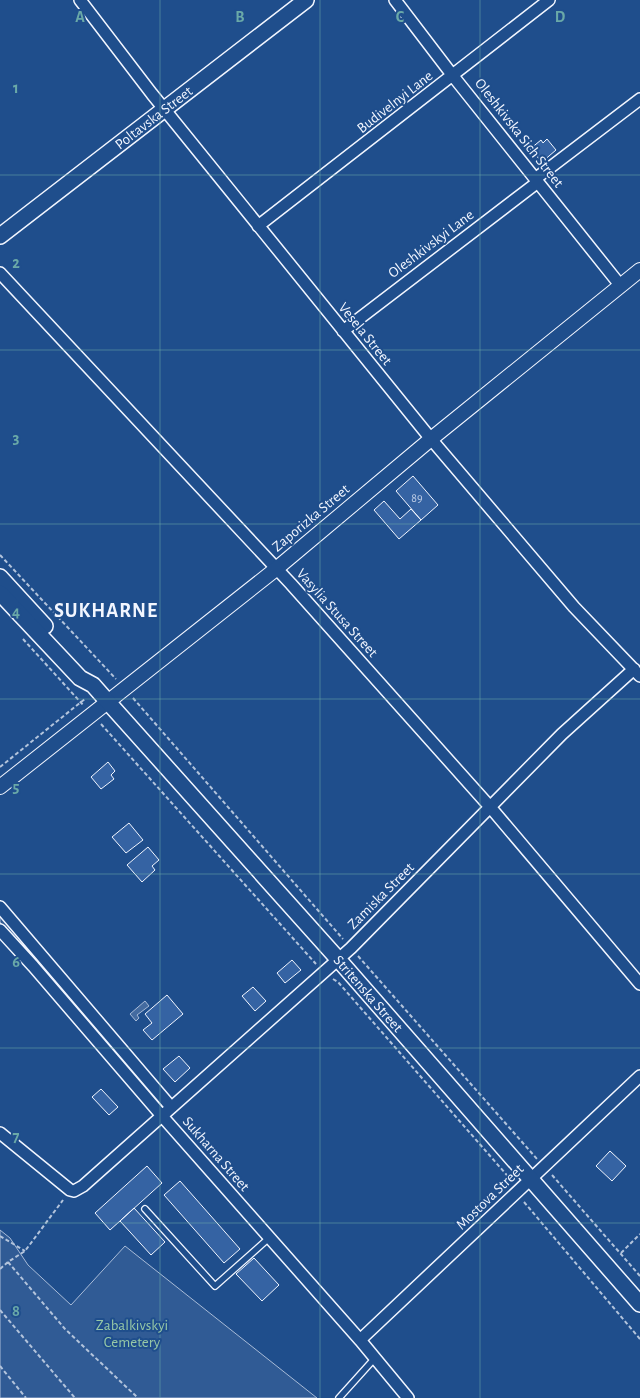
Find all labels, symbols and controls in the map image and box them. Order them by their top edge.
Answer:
text: A [75,9,85,25]
text: B [235,9,245,25]
text: C [396,9,405,25]
text: D [555,9,566,25]
street label: Budivelnyi Lane [354,68,436,136]
street label: Oleshkivska Sich Street [472,76,566,191]
text: 1 [13,80,19,96]
street label: Poltavska Street [112,83,195,152]
street label: Oleshkivskyi Lane [385,207,477,281]
text: 2 [12,255,20,271]
street label: Vesela Street [335,300,395,368]
text: 3 [13,430,20,446]
street label: Zaporizka Street [270,481,353,554]
house number: 89 [411,492,423,504]
street label: Vasylia Stusa Street [294,566,381,660]
district label: SUKHARNE [54,601,158,621]
text: 4 [12,604,20,620]
text: 5 [13,779,20,795]
street label: Zamiska Street [345,860,417,932]
street label: Stritenska Street [331,952,406,1035]
text: 6 [12,954,20,970]
street label: Sukharna Street [180,1114,252,1194]
text: 7 [13,1129,20,1145]
street label: Mostova Street [453,1161,527,1233]
text: 8 [12,1303,20,1319]
park label: Zabalkivskyi Cemetery [96,1318,168,1350]

